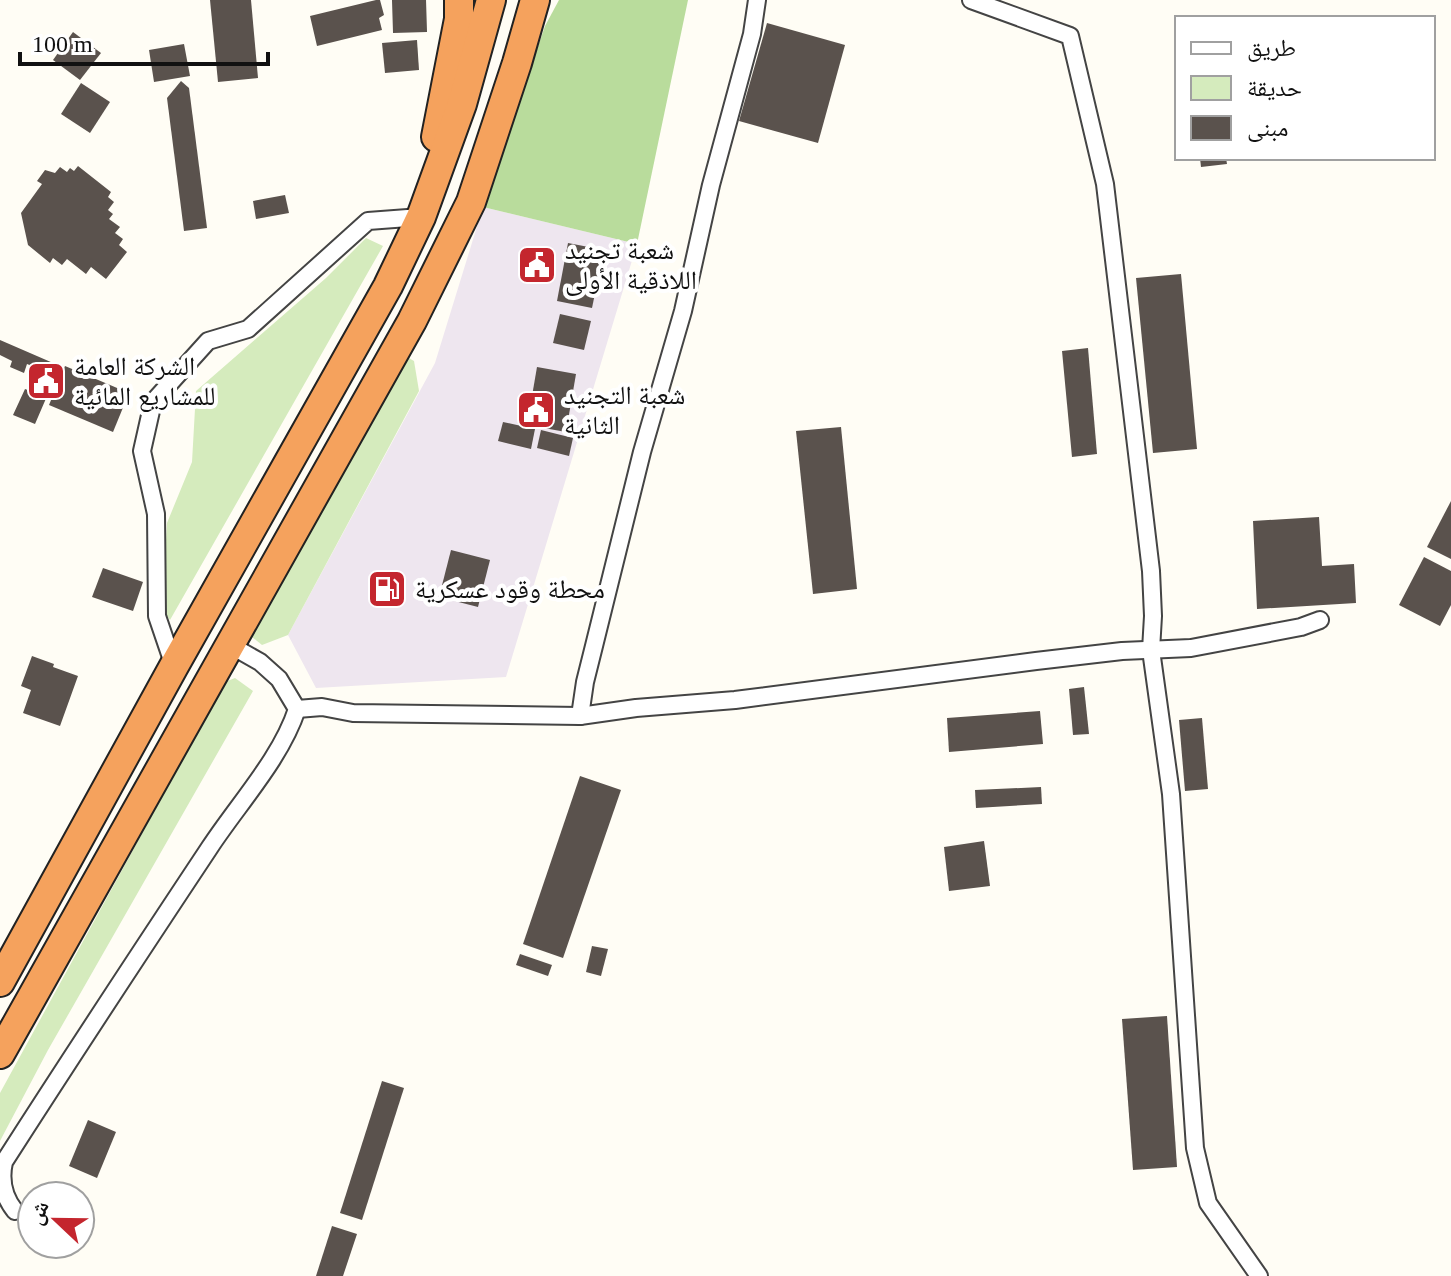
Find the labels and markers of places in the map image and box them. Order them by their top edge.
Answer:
place label: شعبة تجنيد اللاذقية الأولى [565,236,697,296]
public building icon: شعبة تجنيد اللاذقية الأولى [516,244,558,286]
place label: الشركة العامة للمشاريع المائية [74,352,216,413]
public building icon: الشركة العامة للمشاريع المائية [25,360,67,402]
place label: شعبة التجنيد الثانية [564,381,685,440]
public building icon: شعبة التجنيد الثانية [515,389,557,431]
fuel station icon: محطة وقود عسكرية [366,568,408,610]
place label: محطة وقود عسكرية [415,575,605,604]

